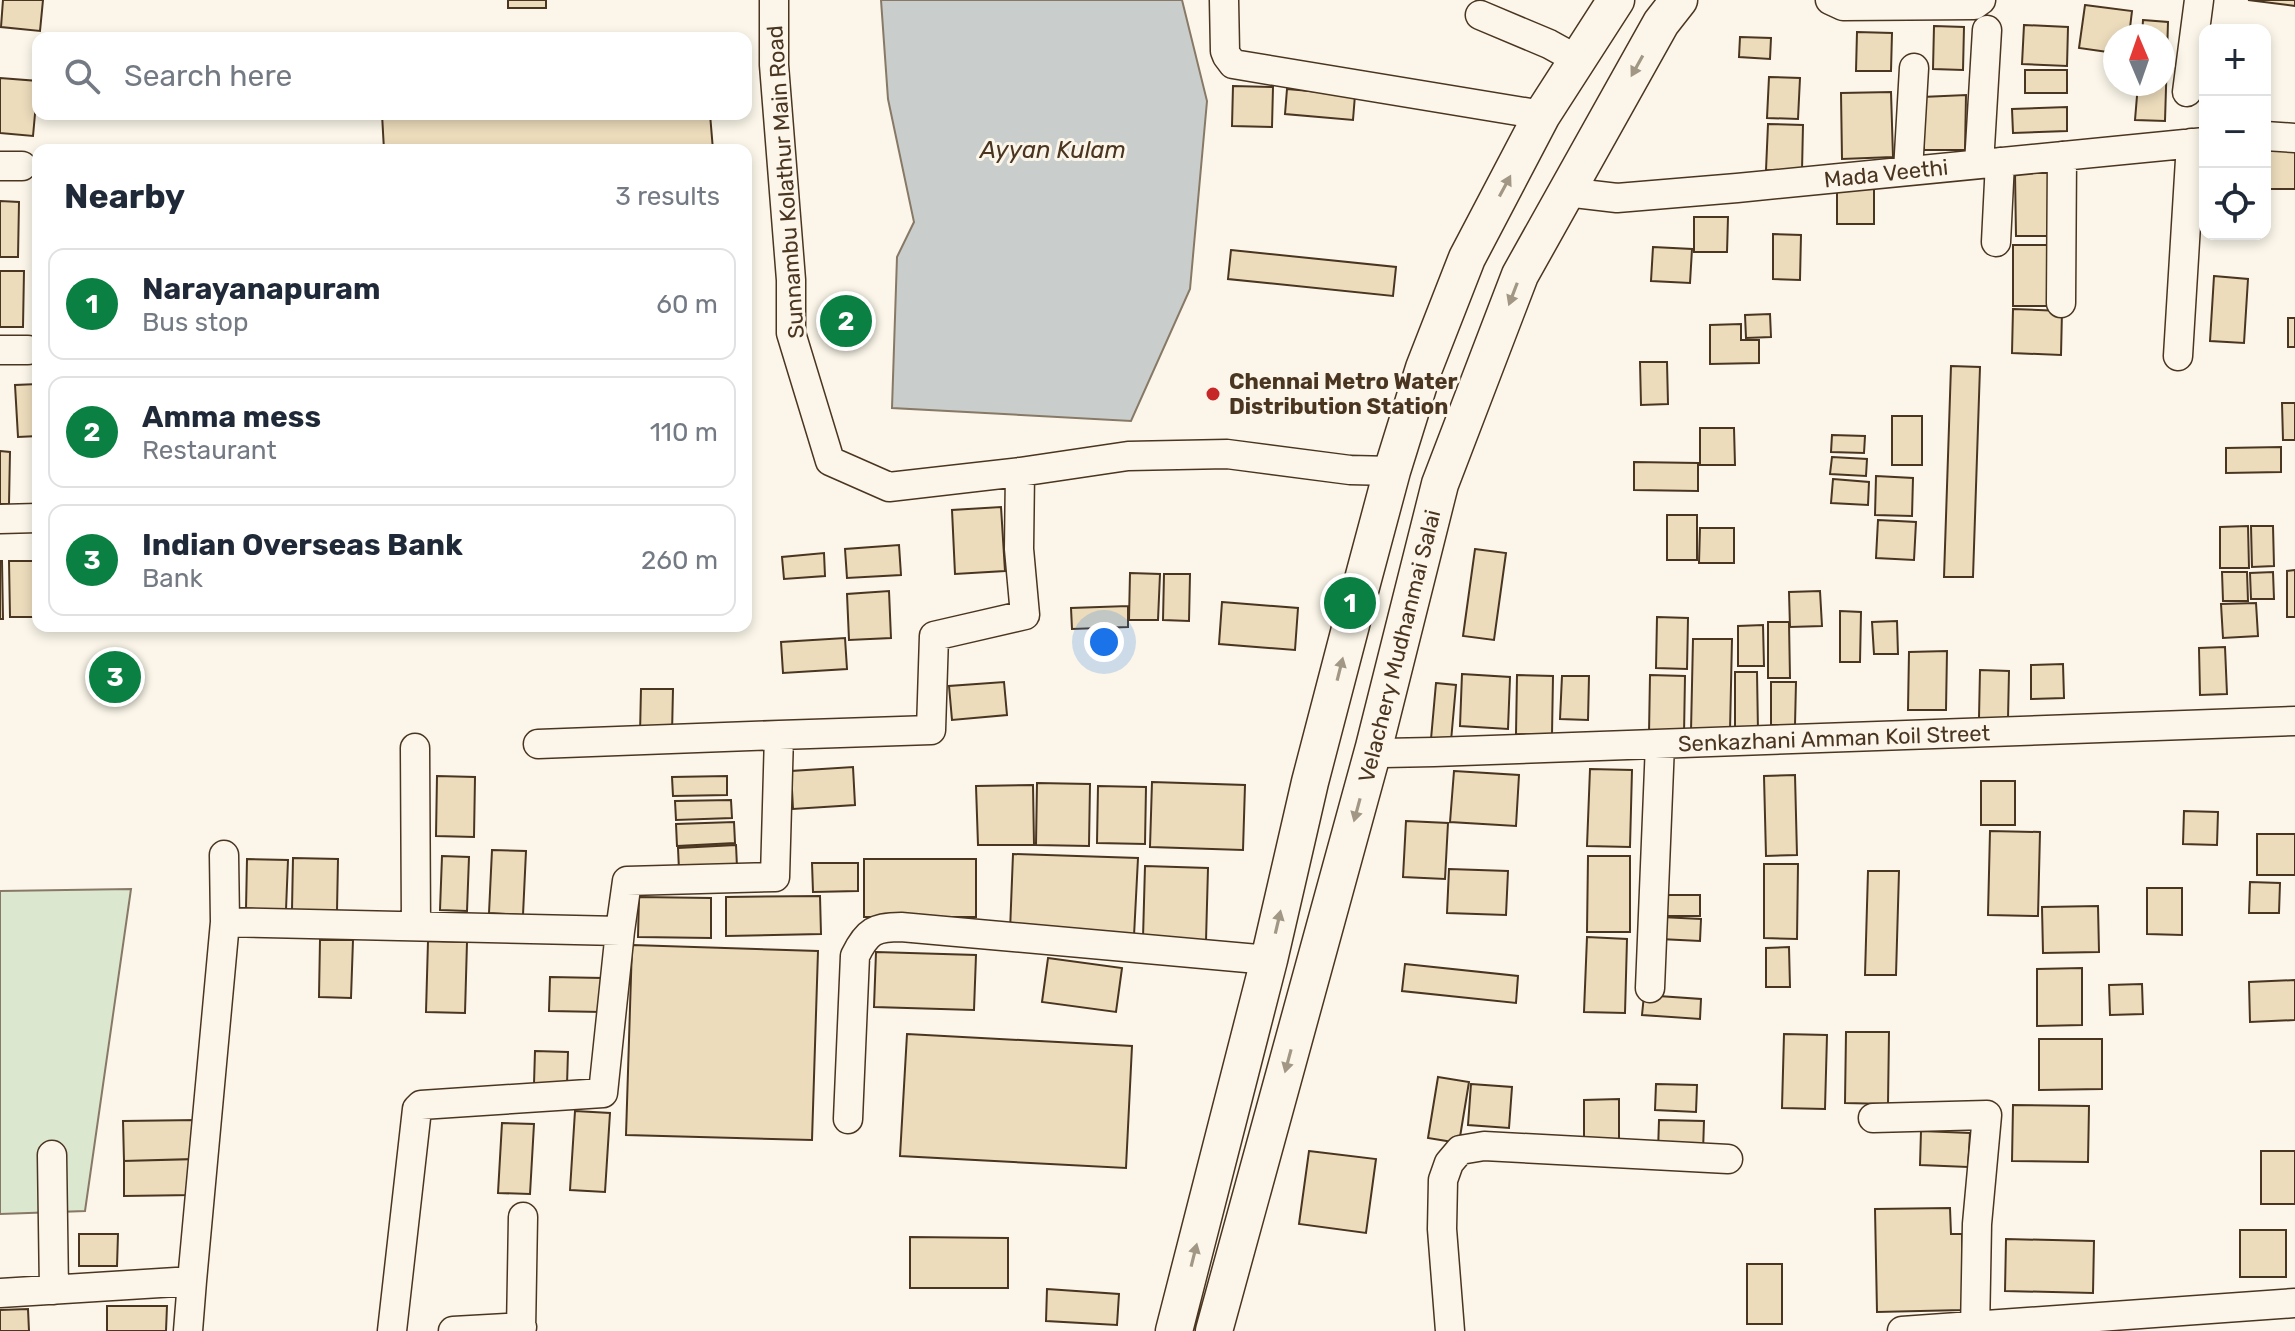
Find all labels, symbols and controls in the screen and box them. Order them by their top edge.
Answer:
street label: Sunnambu Kolathur Main Road [761,24,810,339]
north arrow [2103,24,2175,96]
map controls [2199,24,2271,240]
button: + [2199,24,2271,96]
search box [32,32,752,120]
icon: search [60,54,104,98]
one-way arrow [1630,55,1644,77]
text: Search here [124,58,292,94]
button: − [2199,96,2271,168]
water label: Ayyan Kulam [978,136,1126,164]
street label: Mada Veethi [1823,154,1950,193]
button: locate [2199,168,2271,240]
one-way arrow [1498,175,1511,198]
text: Nearby [64,176,185,217]
text: 3 results [615,181,720,212]
text: Narayanapuram [142,271,380,307]
one-way arrow [1506,282,1519,306]
text: 1 [86,289,98,320]
text: 60 m [656,289,718,320]
pin: 2 [820,291,872,351]
text: Bus stop [142,307,248,338]
place label: Chennai Metro Water Distribution Station [1229,368,1458,420]
marker: Chennai Metro Water Distribution Station [1204,385,1222,403]
text: Amma mess [142,399,321,435]
text: 2 [84,417,100,448]
text: 110 m [650,417,718,448]
text: Restaurant [142,435,277,466]
street label: Velachery Mudhanmai Salai [1353,507,1446,785]
text: Indian Overseas Bank [142,527,463,563]
text: 3 [83,545,101,576]
text: 260 m [641,545,718,576]
text: Bank [142,563,203,594]
pin: 1 [1324,573,1376,633]
your location [1084,622,1124,662]
pin: 3 [89,647,141,707]
one-way arrow [1334,657,1347,682]
street label: Senkazhani Amman Koil Street [1677,720,1991,757]
one-way arrow [1350,797,1362,822]
one-way arrow [1272,909,1285,934]
one-way arrow [1281,1049,1294,1073]
one-way arrow [1188,1243,1200,1268]

